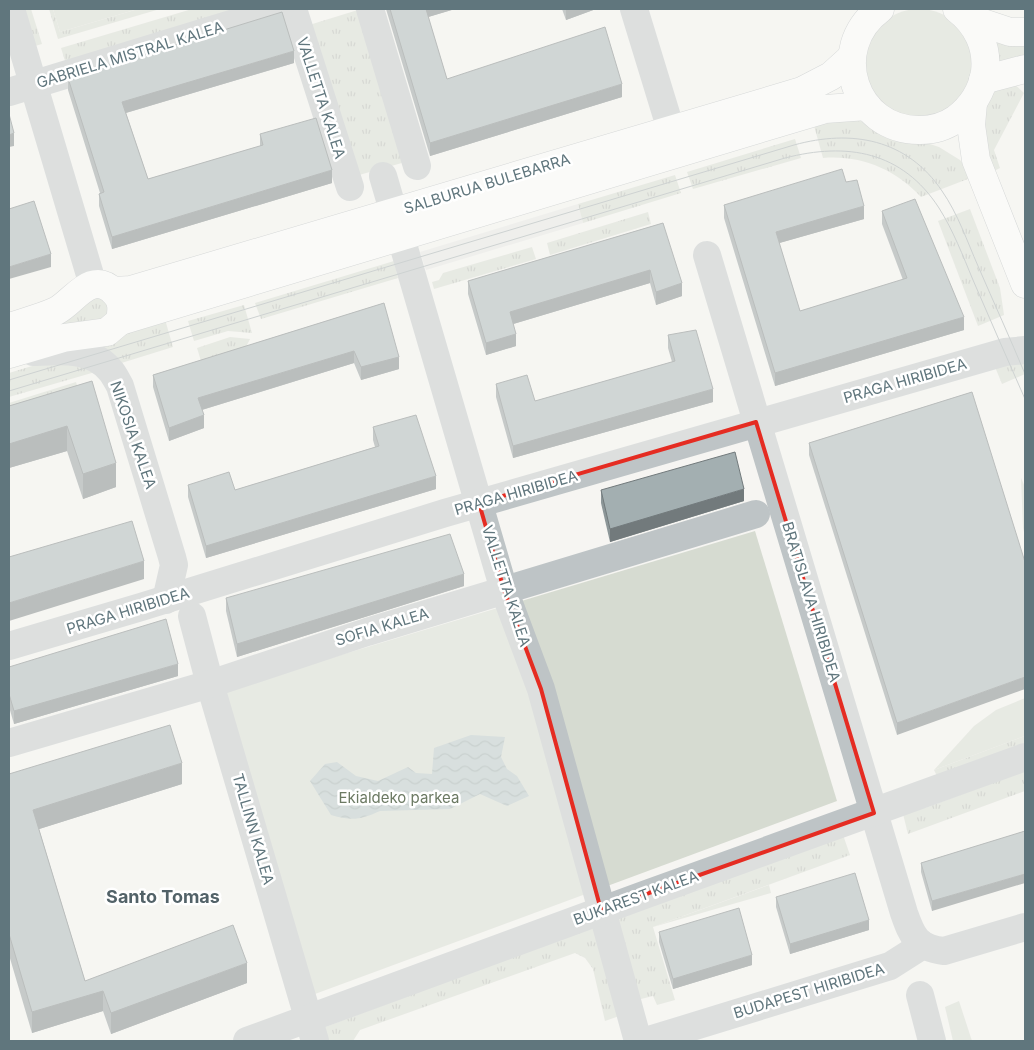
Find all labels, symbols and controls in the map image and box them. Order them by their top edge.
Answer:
street label: GABRIELA MISTRAL KALEA [34,17,226,92]
street label: VALLETTA KALEA [293,35,350,161]
street label: SALBURUA BULEBARRA [401,149,572,218]
street label: PRAGA HIRIBIDEA [841,354,969,407]
street label: NIKOSIA KALEA [106,378,161,491]
street label: PRAGA HIRIBIDEA [452,466,580,519]
street label: BRATISLAVA HIRIBIDEA [778,519,845,684]
street label: VALLETTA KALEA [478,523,535,649]
street label: PRAGA HIRIBIDEA [64,583,192,638]
street label: SOFIA KALEA [333,603,431,650]
street label: TALLINN KALEA [229,771,278,887]
park label: Ekialdeko parkea [339,788,459,807]
street label: BUKAREST KALEA [571,866,701,929]
district label: Santo Tomas [106,886,220,907]
street label: BUDAPEST HIRIBIDEA [731,959,887,1023]

